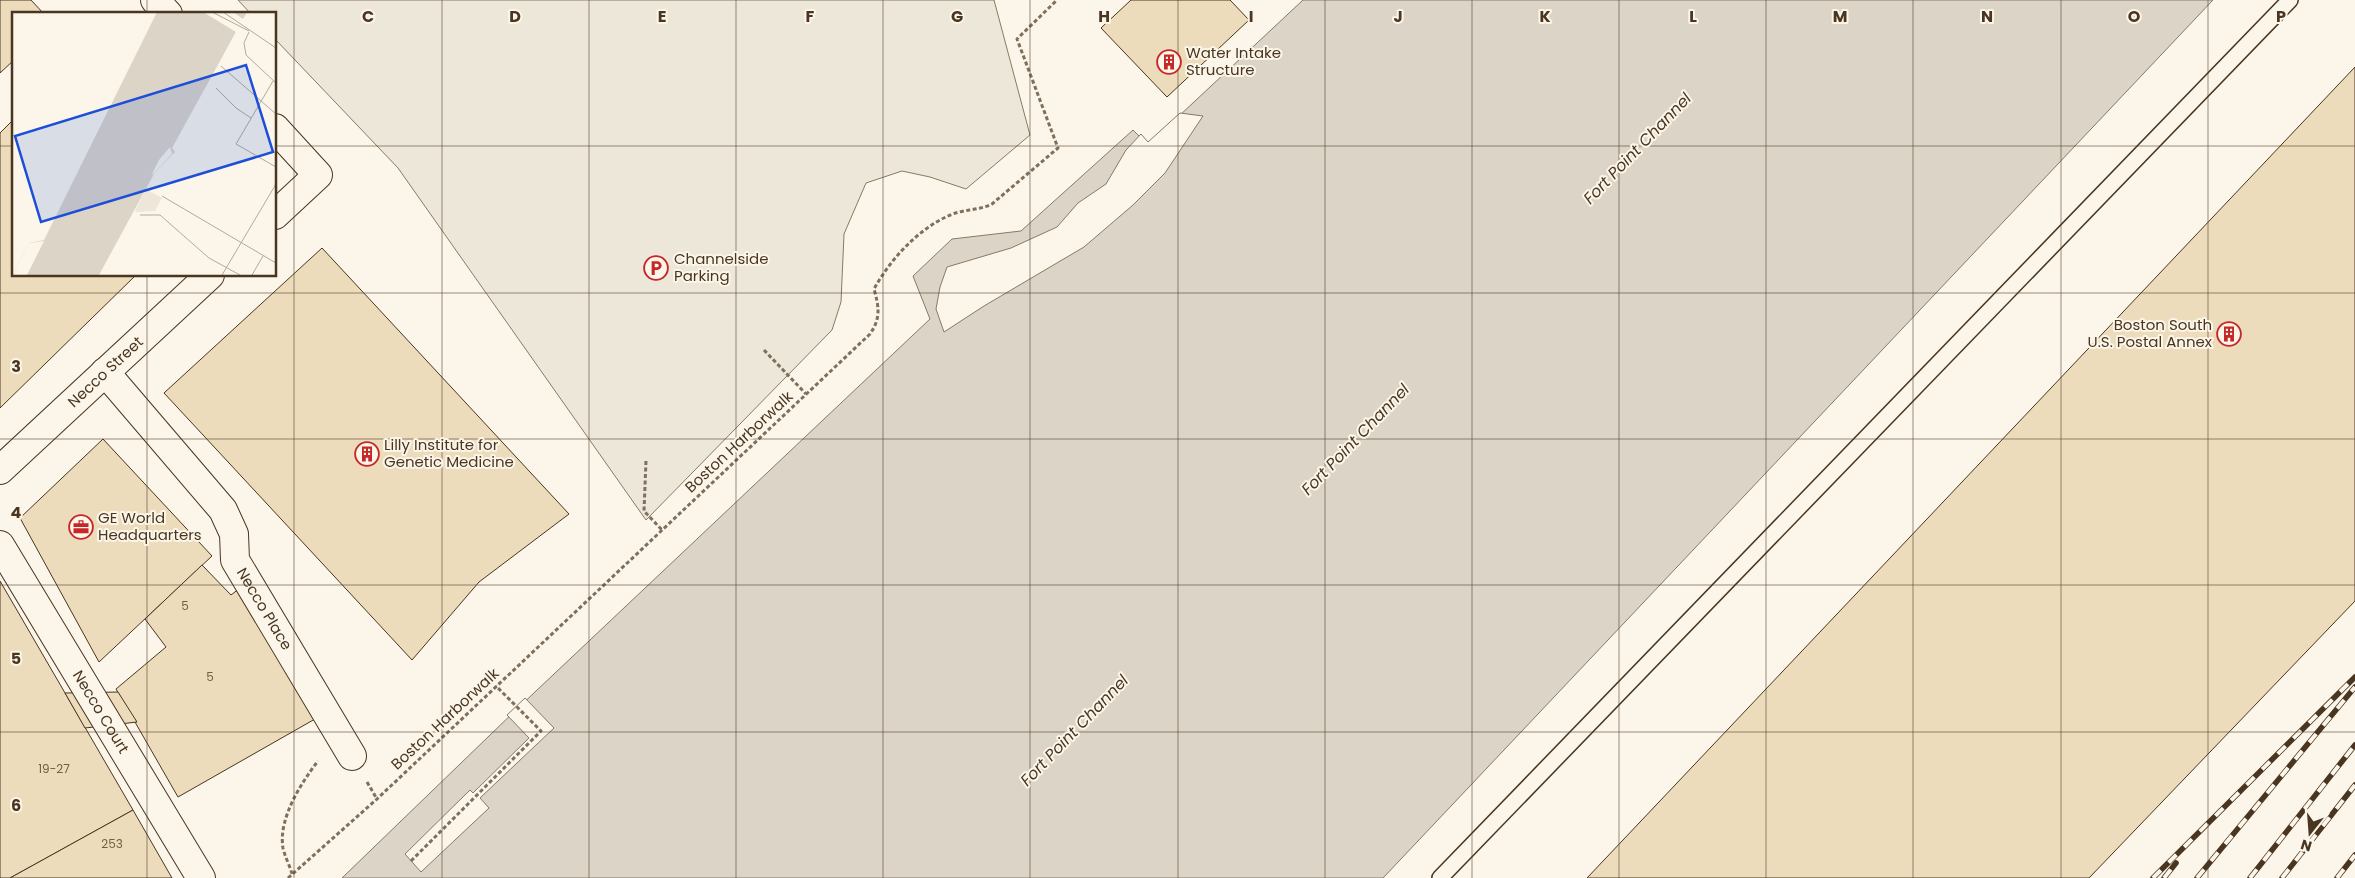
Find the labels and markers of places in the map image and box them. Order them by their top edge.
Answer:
place label: Water Intake Structure [1186,42,1281,80]
building icon: Water Intake Structure [1156,49,1182,75]
place label: Channelside Parking [674,248,768,286]
parking icon: Channelside Parking [643,255,669,281]
place label: Boston South U.S. Postal Annex [2088,314,2212,352]
building icon: Boston South U.S. Postal Annex [2216,321,2242,347]
place label: Lilly Institute for Genetic Medicine [384,434,514,472]
building icon: Lilly Institute for Genetic Medicine [354,441,380,467]
place label: GE World Headquarters [98,507,202,545]
office icon: GE World Headquarters [68,514,94,540]

